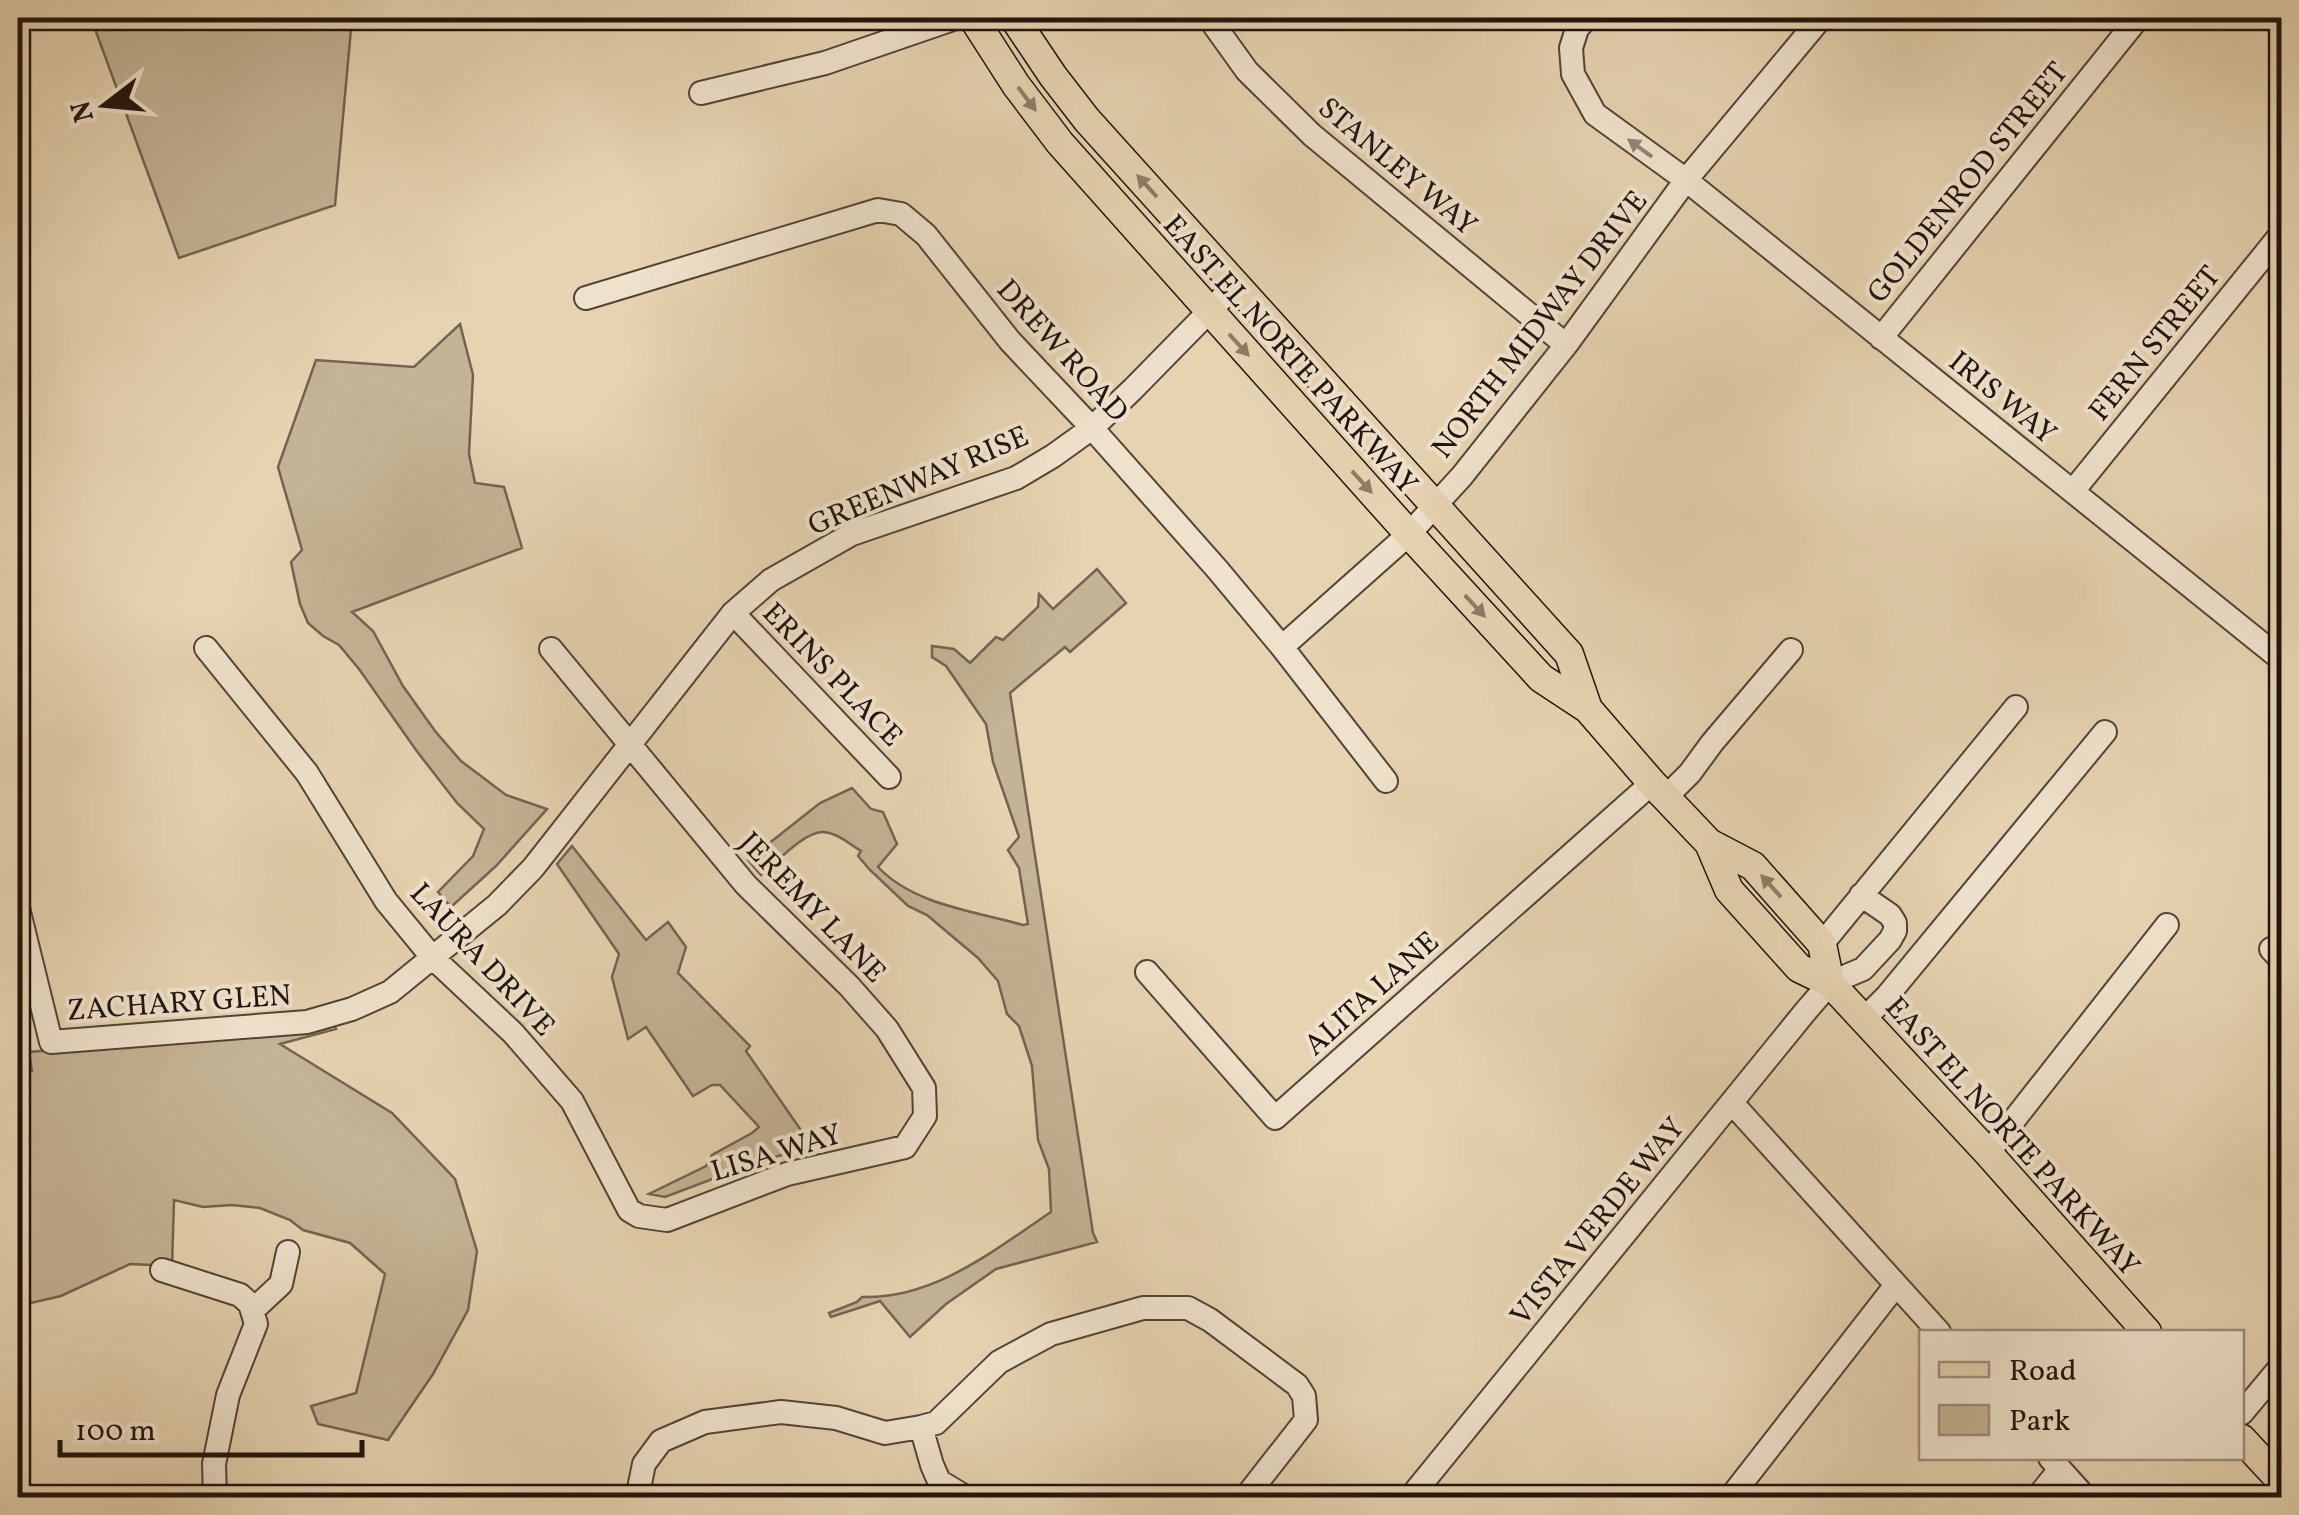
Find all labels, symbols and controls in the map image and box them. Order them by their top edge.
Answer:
street label: GOLDENROD STREET [1858,54,2079,313]
north arrow [55,55,155,155]
one-way arrow [1016,86,1036,112]
street label: STANLEY WAY [1308,88,1485,247]
text: N [62,96,105,126]
one-way arrow [1627,138,1654,158]
one-way arrow [1136,174,1158,199]
street label: NORTH MIDWAY DRIVE [1423,182,1659,468]
street label: EAST EL NORTE PARKWAY [1152,206,1427,505]
street label: FERN STREET [2080,257,2231,431]
street label: DREW ROAD [986,271,1137,432]
one-way arrow [1227,333,1250,357]
street label: IRIS WAY [1939,342,2065,455]
street label: GREENWAY RISE [802,416,1036,547]
one-way arrow [1350,469,1372,494]
street label: ERINS PLACE [752,594,911,757]
one-way arrow [1463,594,1486,618]
street label: JEREMY LANE [728,823,895,993]
street label: LAURA DRIVE [399,874,564,1046]
one-way arrow [1760,874,1783,898]
street label: ALITA LANE [1296,922,1449,1066]
street label: ZACHARY GLEN [66,975,293,1033]
street label: EAST EL NORTE PARKWAY [1874,988,2149,1287]
street label: VISTA VERDE WAY [1501,1109,1696,1335]
street label: LISA WAY [706,1114,847,1194]
legend [1919,1330,2244,1460]
text: Road [2009,1351,2077,1393]
scale bar [60,1395,362,1457]
text: Park [2009,1401,2070,1443]
text: 100 m [75,1411,156,1453]

